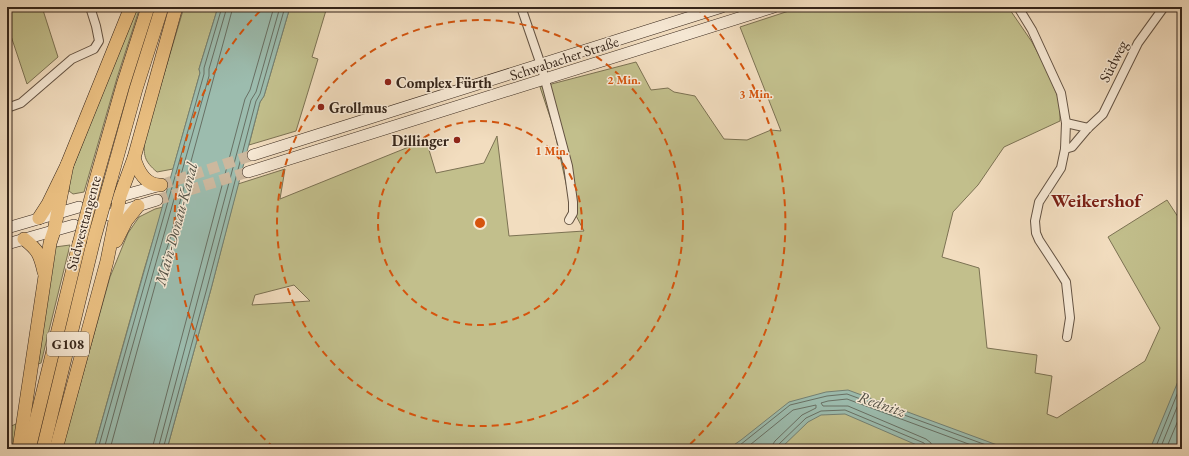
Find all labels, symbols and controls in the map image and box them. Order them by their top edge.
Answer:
street label: Schwabacher Straße [507,31,621,85]
street label: Südweg [1094,36,1132,85]
text: 2 Min. [607,72,641,88]
place label: Complex Fürth [396,73,493,92]
marker: Complex Fürth [383,77,393,87]
text: 3 Min. [739,86,773,102]
place label: Grollmus [329,98,387,117]
marker: Grollmus [316,102,326,112]
place label: Dillinger [392,131,450,150]
marker: Dillinger [452,135,462,145]
text: 1 Min. [535,143,569,159]
water label: Main-Donau-Kanal [149,160,203,289]
street label: Südwesttangente [61,173,105,272]
district label: Weikershof [1051,188,1143,213]
centre of rings [473,216,487,230]
road number: G108 [47,332,89,356]
water label: Rednitz [855,386,909,422]

